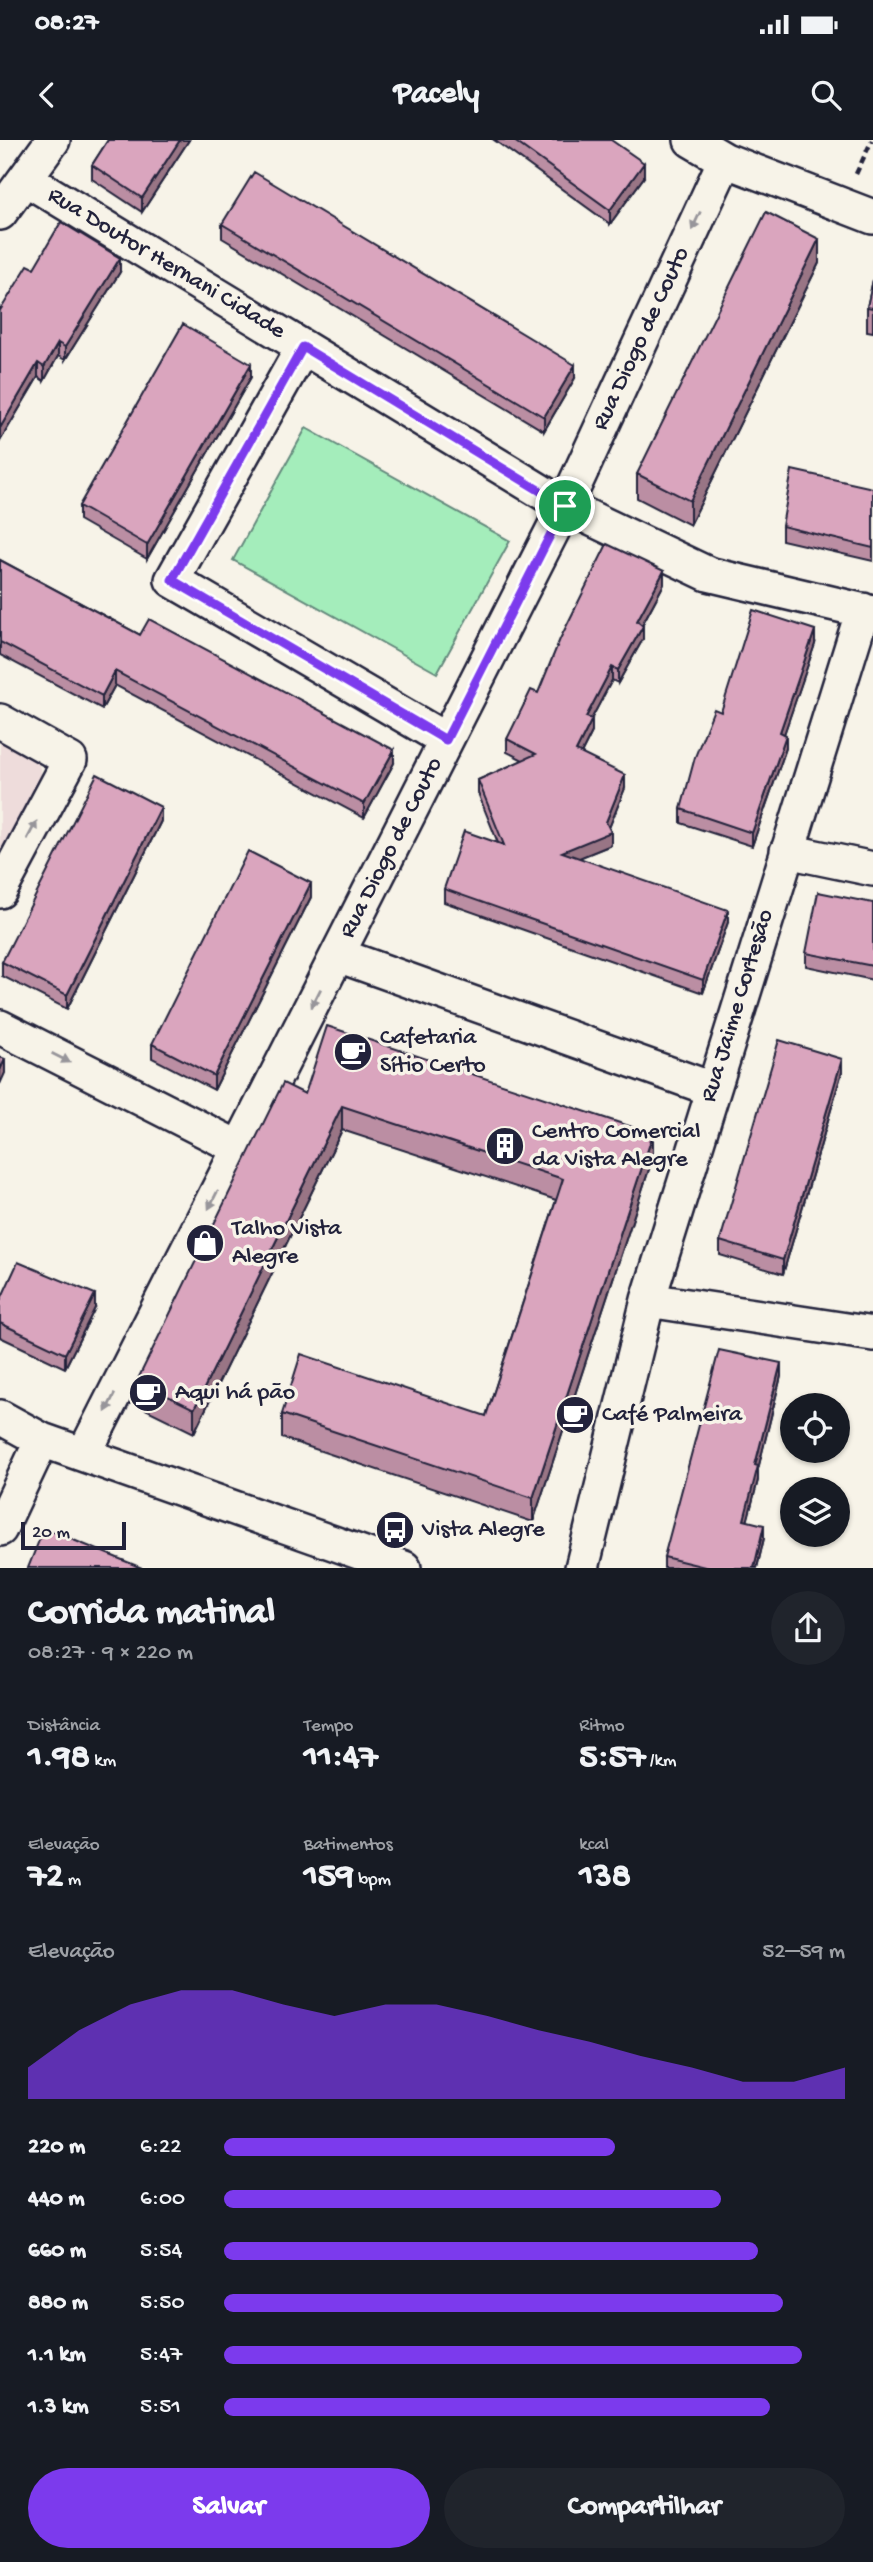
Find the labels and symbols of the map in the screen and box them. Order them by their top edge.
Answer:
street label: Rua Doutor Hernani Cidade [42,181,291,347]
one-way arrow [690,211,701,232]
street label: Rua Diogo de Couto [587,243,697,435]
pin [535,476,595,536]
street label: Rua Diogo de Couto [334,753,450,943]
one-way arrow [26,820,38,840]
street label: Rua Jaime Cortesão [695,906,781,1106]
one-way arrow [310,988,322,1008]
place label: Cafetaria Sítio Certo [380,1024,486,1081]
cafe icon: Cafetaria Sítio Certo [332,1031,374,1073]
one-way arrow [51,1052,71,1063]
place label: Centro Comercial da Vista Alegre [532,1118,701,1175]
building icon: Centro Comercial da Vista Alegre [484,1125,526,1167]
one-way arrow [207,1191,219,1211]
place label: Talho Vista Alegre [230,1215,342,1272]
shop icon: Talho Vista Alegre [184,1222,226,1264]
cafe icon: Aqui há pão [127,1372,169,1414]
place label: Aqui há pão [175,1379,295,1408]
one-way arrow [104,1393,115,1413]
cafe icon: Café Palmeira [554,1394,596,1436]
place label: Café Palmeira [602,1401,743,1430]
bus stop icon: Vista Alegre [374,1509,416,1551]
place label: Vista Alegre [421,1516,545,1545]
scale bar [21,1519,126,1551]

